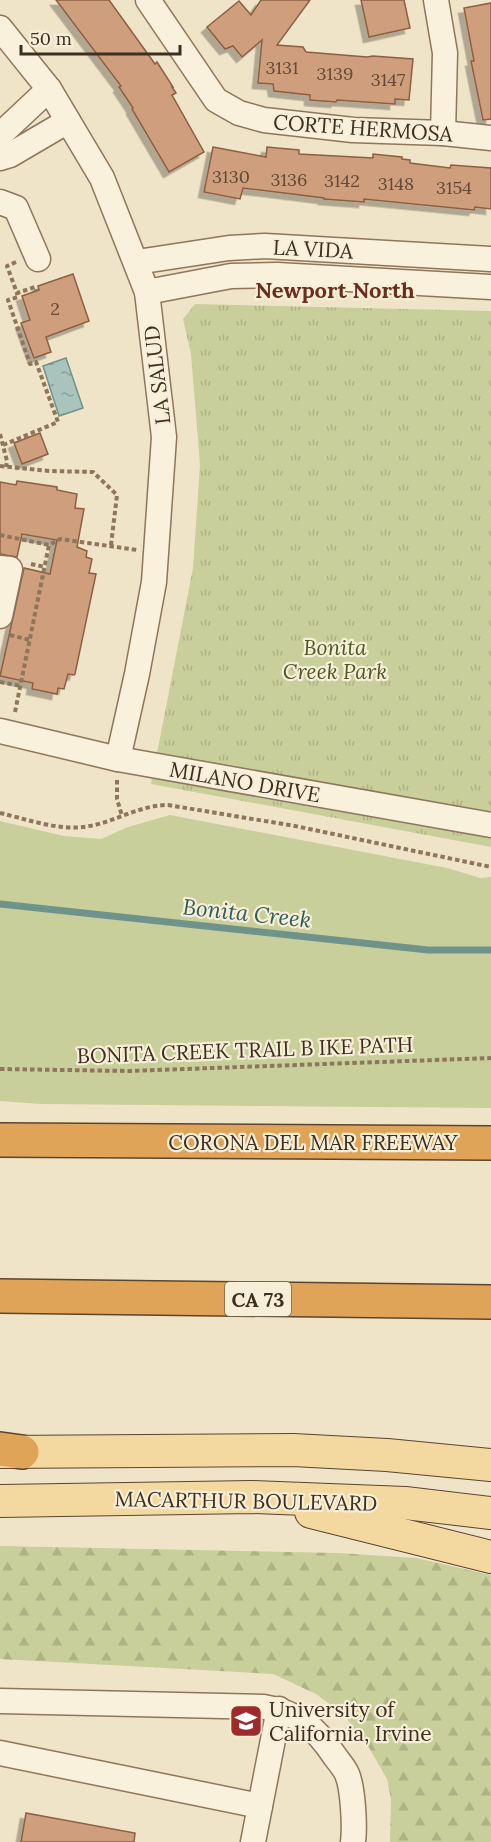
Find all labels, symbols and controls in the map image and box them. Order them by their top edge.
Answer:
scale bar [21,18,180,56]
text: 50 m [30,27,72,50]
house number: 3131 [265,56,299,79]
house number: 3139 [316,62,354,85]
house number: 3147 [371,68,405,91]
street label: CORTE HERMOSA [272,108,455,148]
house number: 3130 [212,165,250,188]
house number: 3136 [270,168,308,191]
house number: 3142 [324,169,360,192]
house number: 3148 [378,172,414,195]
house number: 3154 [436,176,472,199]
street label: LA VIDA [272,233,355,265]
district label: Newport North [255,276,415,304]
house number: 2 [50,297,60,320]
street label: LA SALUD [138,324,176,426]
park label: Bonita Creek Park [283,634,387,685]
street label: MILANO DRIVE [168,755,322,809]
water label: Bonita Creek [181,892,313,934]
street label: BONITA CREEK TRAIL B IKE PATH [76,1031,414,1069]
street label: CORONA DEL MAR FREEWAY [168,1129,458,1156]
road number: CA 73 [225,1282,291,1316]
street label: MACARTHUR BOULEVARD [114,1485,378,1517]
place label: University of California, Irvine [269,1696,432,1747]
school or university icon: University of California, Irvine [228,1703,264,1739]

